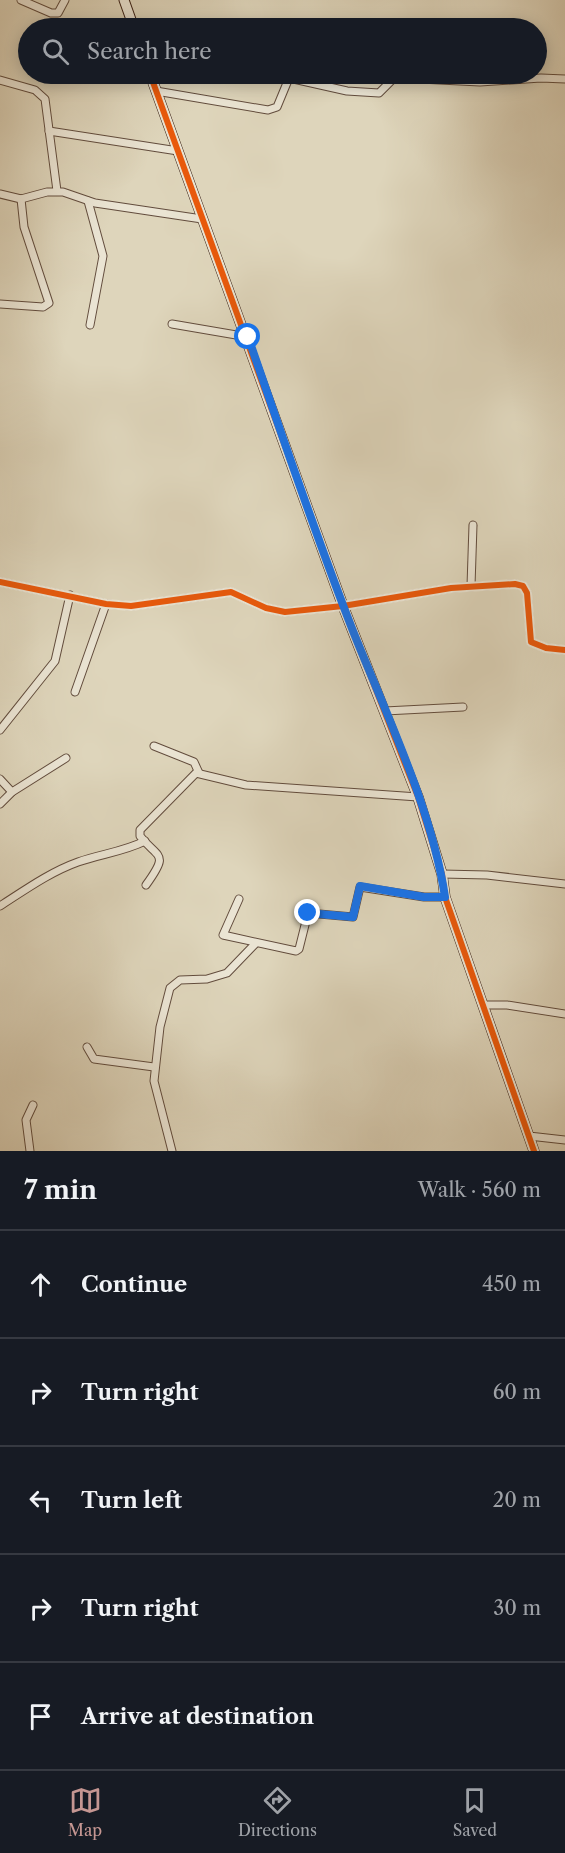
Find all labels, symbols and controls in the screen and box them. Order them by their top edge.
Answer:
search box [18,18,547,84]
icon: search [39,35,72,68]
text: Search here [87,38,212,65]
route start [234,323,260,349]
route end [294,899,320,925]
text: 7 min [24,1174,97,1206]
text: Walk · 560 m [418,1178,541,1202]
icon: ahead [24,1268,57,1301]
text: Continue [81,1271,187,1298]
text: 450 m [482,1272,541,1296]
icon: right [24,1376,57,1409]
text: Turn right [81,1379,199,1406]
text: 60 m [493,1380,541,1404]
icon: left [24,1484,57,1517]
text: Turn left [81,1487,182,1514]
text: 20 m [493,1488,541,1512]
icon: right [24,1592,57,1625]
text: Turn right [81,1595,199,1622]
text: 30 m [493,1596,541,1620]
icon: arrive [24,1700,57,1733]
text: Arrive at destination [81,1703,314,1730]
tab: Map [68,1784,102,1840]
tab: Directions [238,1784,317,1840]
tab: Saved [453,1784,497,1840]

